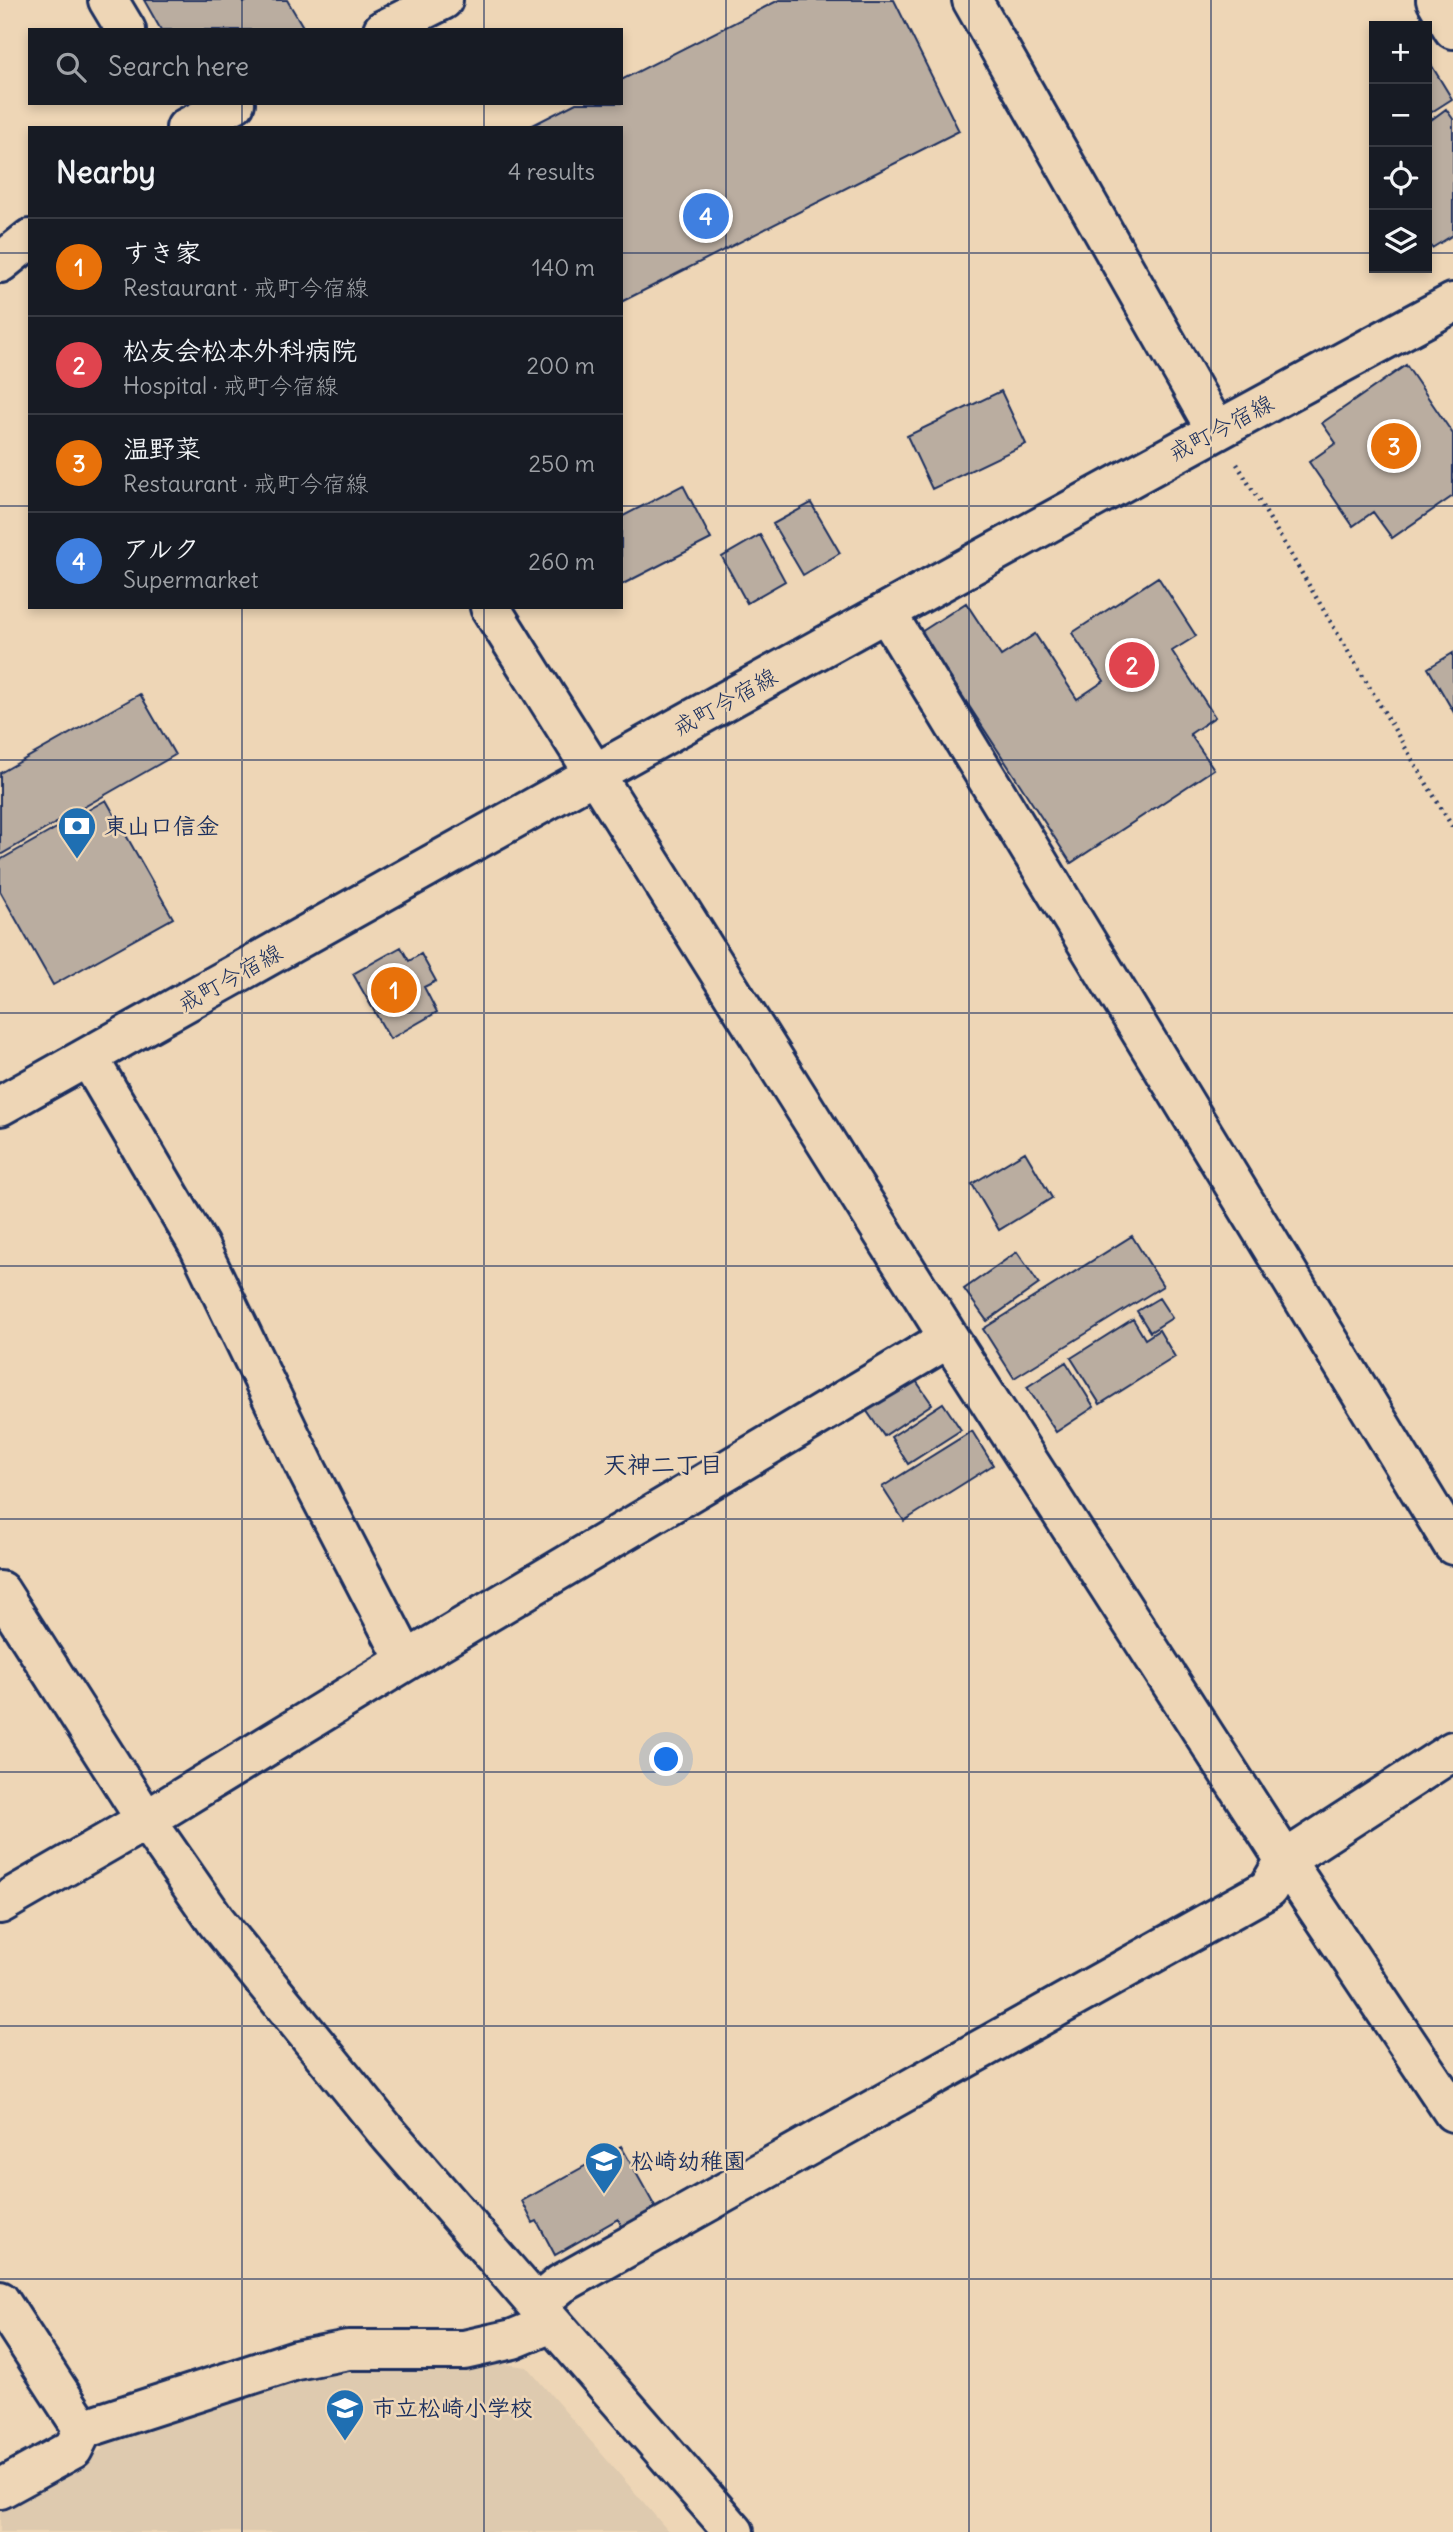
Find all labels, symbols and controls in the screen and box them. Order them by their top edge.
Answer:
map controls [1369,21,1432,273]
button: + [1369,21,1432,84]
search box [28,28,623,105]
icon: search [52,48,90,86]
text: Search here [108,50,249,83]
button: − [1369,84,1432,147]
button: locate [1369,147,1432,210]
text: Nearby [56,153,156,191]
text: 4 results [508,157,595,186]
pin: 4 [683,190,729,242]
button: layers [1369,210,1432,273]
text: すき家 [123,236,201,269]
text: 1 [74,253,84,282]
text: 140 m [532,253,595,282]
text: Restaurant · 戒町今宿線 [123,273,368,302]
text: 松友会松本外科病院 [123,334,357,367]
text: 2 [73,351,85,380]
text: 200 m [526,351,595,380]
text: Hospital · 戒町今宿線 [123,371,338,400]
street label: 戒町今宿線 [1163,388,1278,467]
pin: 3 [1371,420,1417,472]
text: 温野菜 [123,432,201,465]
text: 3 [72,449,86,478]
text: 250 m [528,449,595,478]
text: Restaurant · 戒町今宿線 [123,469,368,498]
text: アルク [123,532,199,565]
text: 4 [72,547,86,576]
text: 260 m [528,547,595,576]
text: Supermarket [123,565,259,594]
pin: 2 [1109,639,1155,691]
street label: 戒町今宿線 [667,661,782,742]
bank icon: 東山口信金 [56,805,98,860]
place label: 東山口信金 [104,811,219,840]
street label: 戒町今宿線 [172,937,287,1018]
pin: 1 [371,964,417,1016]
district label: 天神二丁目 [603,1449,723,1479]
your location [649,1742,683,1776]
school or university icon: 松崎幼稚園 [583,2140,625,2195]
place label: 松崎幼稚園 [631,2146,746,2175]
school or university icon: 市立松崎小学校 [324,2387,366,2442]
place label: 市立松崎小学校 [372,2393,533,2422]

